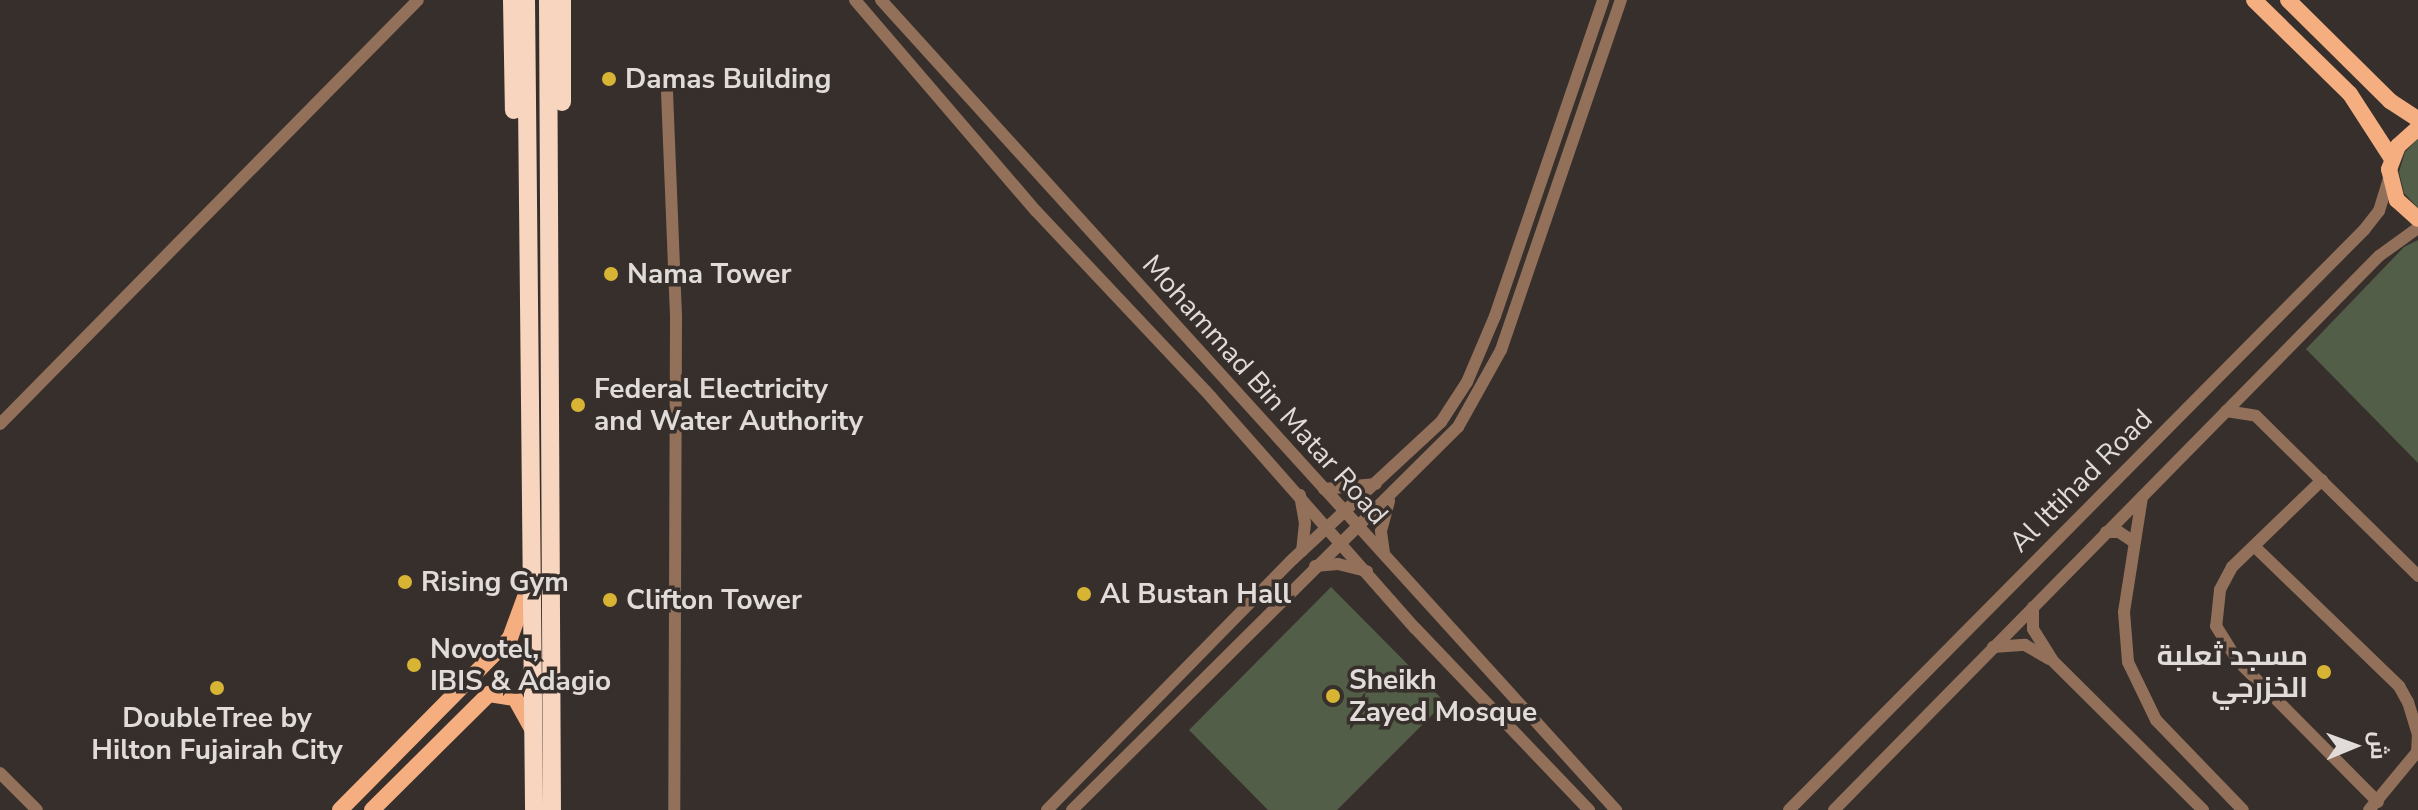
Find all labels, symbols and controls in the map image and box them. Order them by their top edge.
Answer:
place label: Damas Building [625,62,831,96]
marker: Damas Building [600,70,618,88]
street label: Mohammad Bin Matar Road [1135,248,1395,532]
place label: Nama Tower [627,257,791,291]
marker: Nama Tower [602,265,620,283]
place label: Federal Electricity and Water Authority [594,372,863,438]
marker: Federal Electricity and Water Authority [569,396,587,414]
street label: Al Ittihad Road [2003,403,2159,559]
place label: Rising Gym [421,565,569,599]
marker: Rising Gym [396,573,414,591]
place label: Al Bustan Hall [1100,577,1291,611]
place label: Clifton Tower [626,583,802,617]
marker: Al Bustan Hall [1075,585,1093,603]
marker: Clifton Tower [601,591,619,609]
place label: Novotel, IBIS & Adagio [430,632,611,698]
place label: مسجد ثعلبة الخزرجي [2157,639,2308,705]
marker: Novotel, IBIS & Adagio [405,656,423,674]
place label: Sheikh Zayed Mosque [1349,663,1537,729]
marker: مسجد ثعلبة الخزرجي [2315,663,2333,681]
marker: DoubleTree by Hilton Fujairah City [208,679,226,697]
marker: Sheikh Zayed Mosque [1324,687,1342,705]
place label: DoubleTree by Hilton Fujairah City [91,701,343,767]
north arrow [2314,706,2394,786]
text: ش [2363,731,2393,760]

